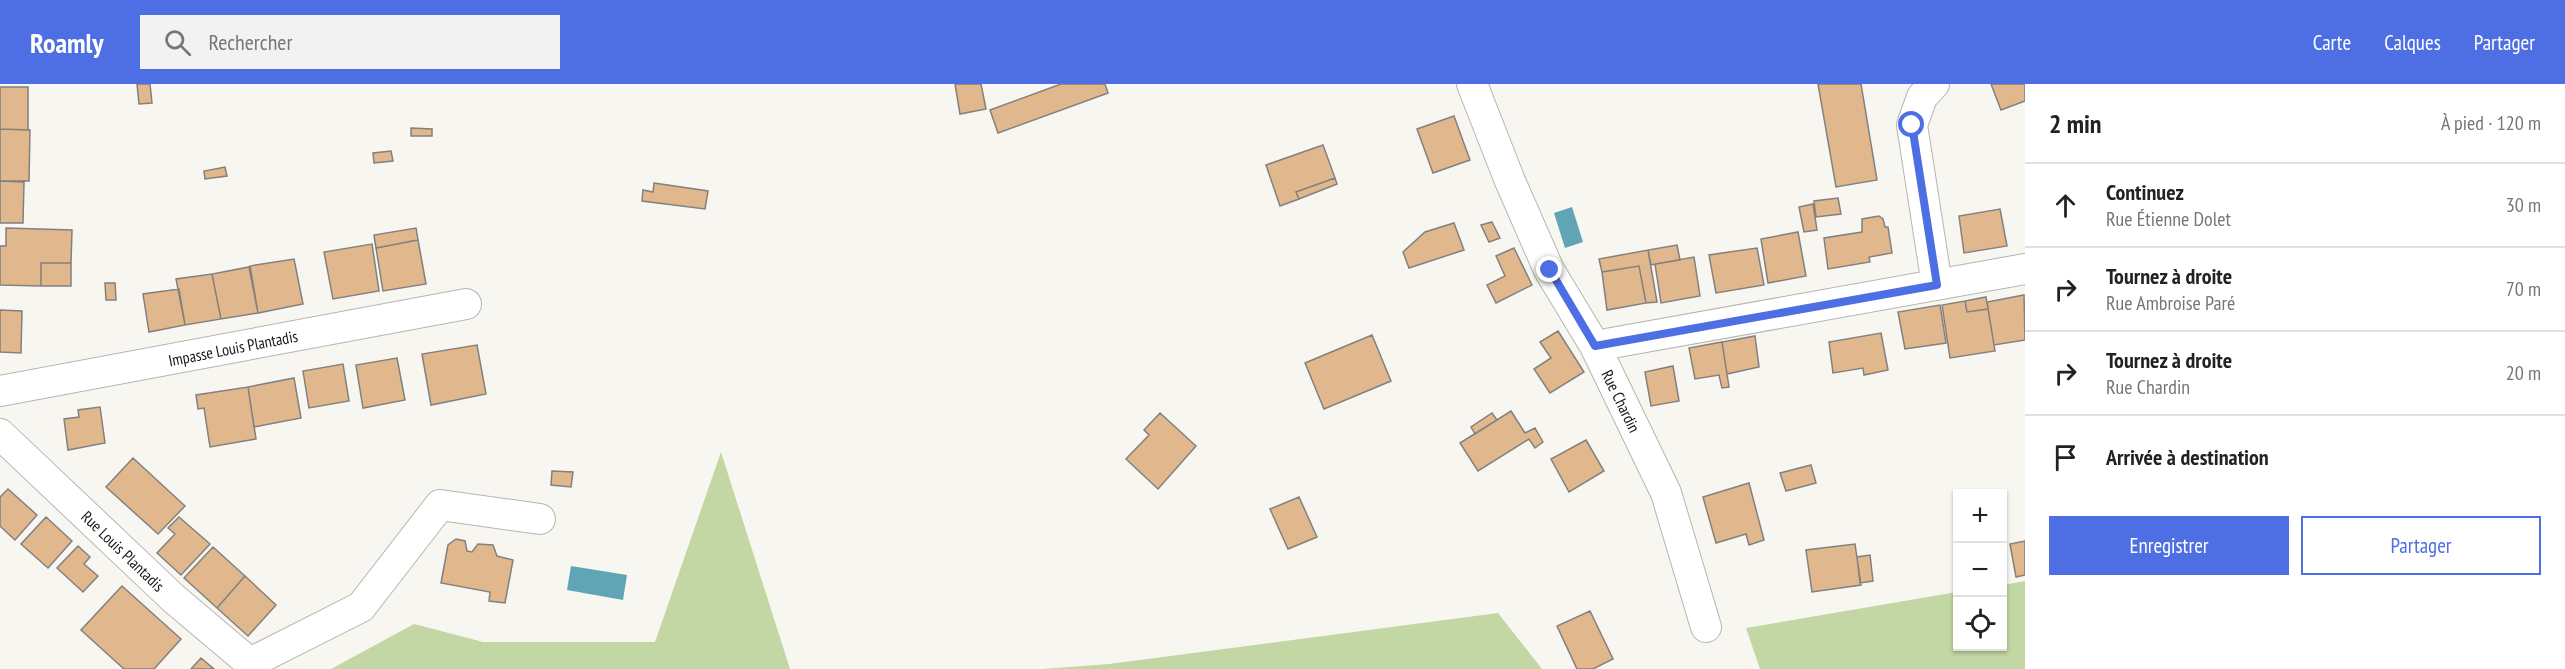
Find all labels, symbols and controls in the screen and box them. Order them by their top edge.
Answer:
search box [140,15,560,69]
text: Roamly [30,24,104,61]
icon: search [161,26,194,59]
text: Rechercher [209,28,292,56]
text: Carte [2313,29,2351,56]
text: Calques [2384,29,2441,56]
text: Partager [2474,29,2535,56]
text: 2 min [2049,107,2102,140]
text: À pied · 120 m [2441,110,2541,136]
route start [1898,111,1924,137]
text: Continuez [2106,178,2184,206]
icon: ahead [2049,189,2082,222]
text: 30 m [2506,192,2541,218]
text: Rue Étienne Dolet [2106,206,2231,232]
route end [1536,256,1562,282]
text: Tournez à droite [2106,262,2232,290]
icon: right [2049,273,2082,306]
text: 70 m [2506,276,2541,302]
text: Rue Ambroise Paré [2106,290,2235,316]
street label: Impasse Louis Plantadis [167,326,299,370]
text: Tournez à droite [2106,346,2232,374]
icon: right [2049,357,2082,390]
text: 20 m [2506,360,2541,386]
street label: Rue Chardin [1597,366,1645,436]
text: Rue Chardin [2106,374,2190,400]
icon: arrive [2049,441,2082,474]
text: Arrivée à destination [2106,443,2269,471]
map controls [1953,489,2007,651]
button: + [1953,489,2007,543]
street label: Rue Louis Plantadis [77,506,169,596]
button: Enregistrer [2049,516,2289,575]
button: Partager [2301,516,2541,575]
button: − [1953,543,2007,597]
button: locate [1953,597,2007,651]

